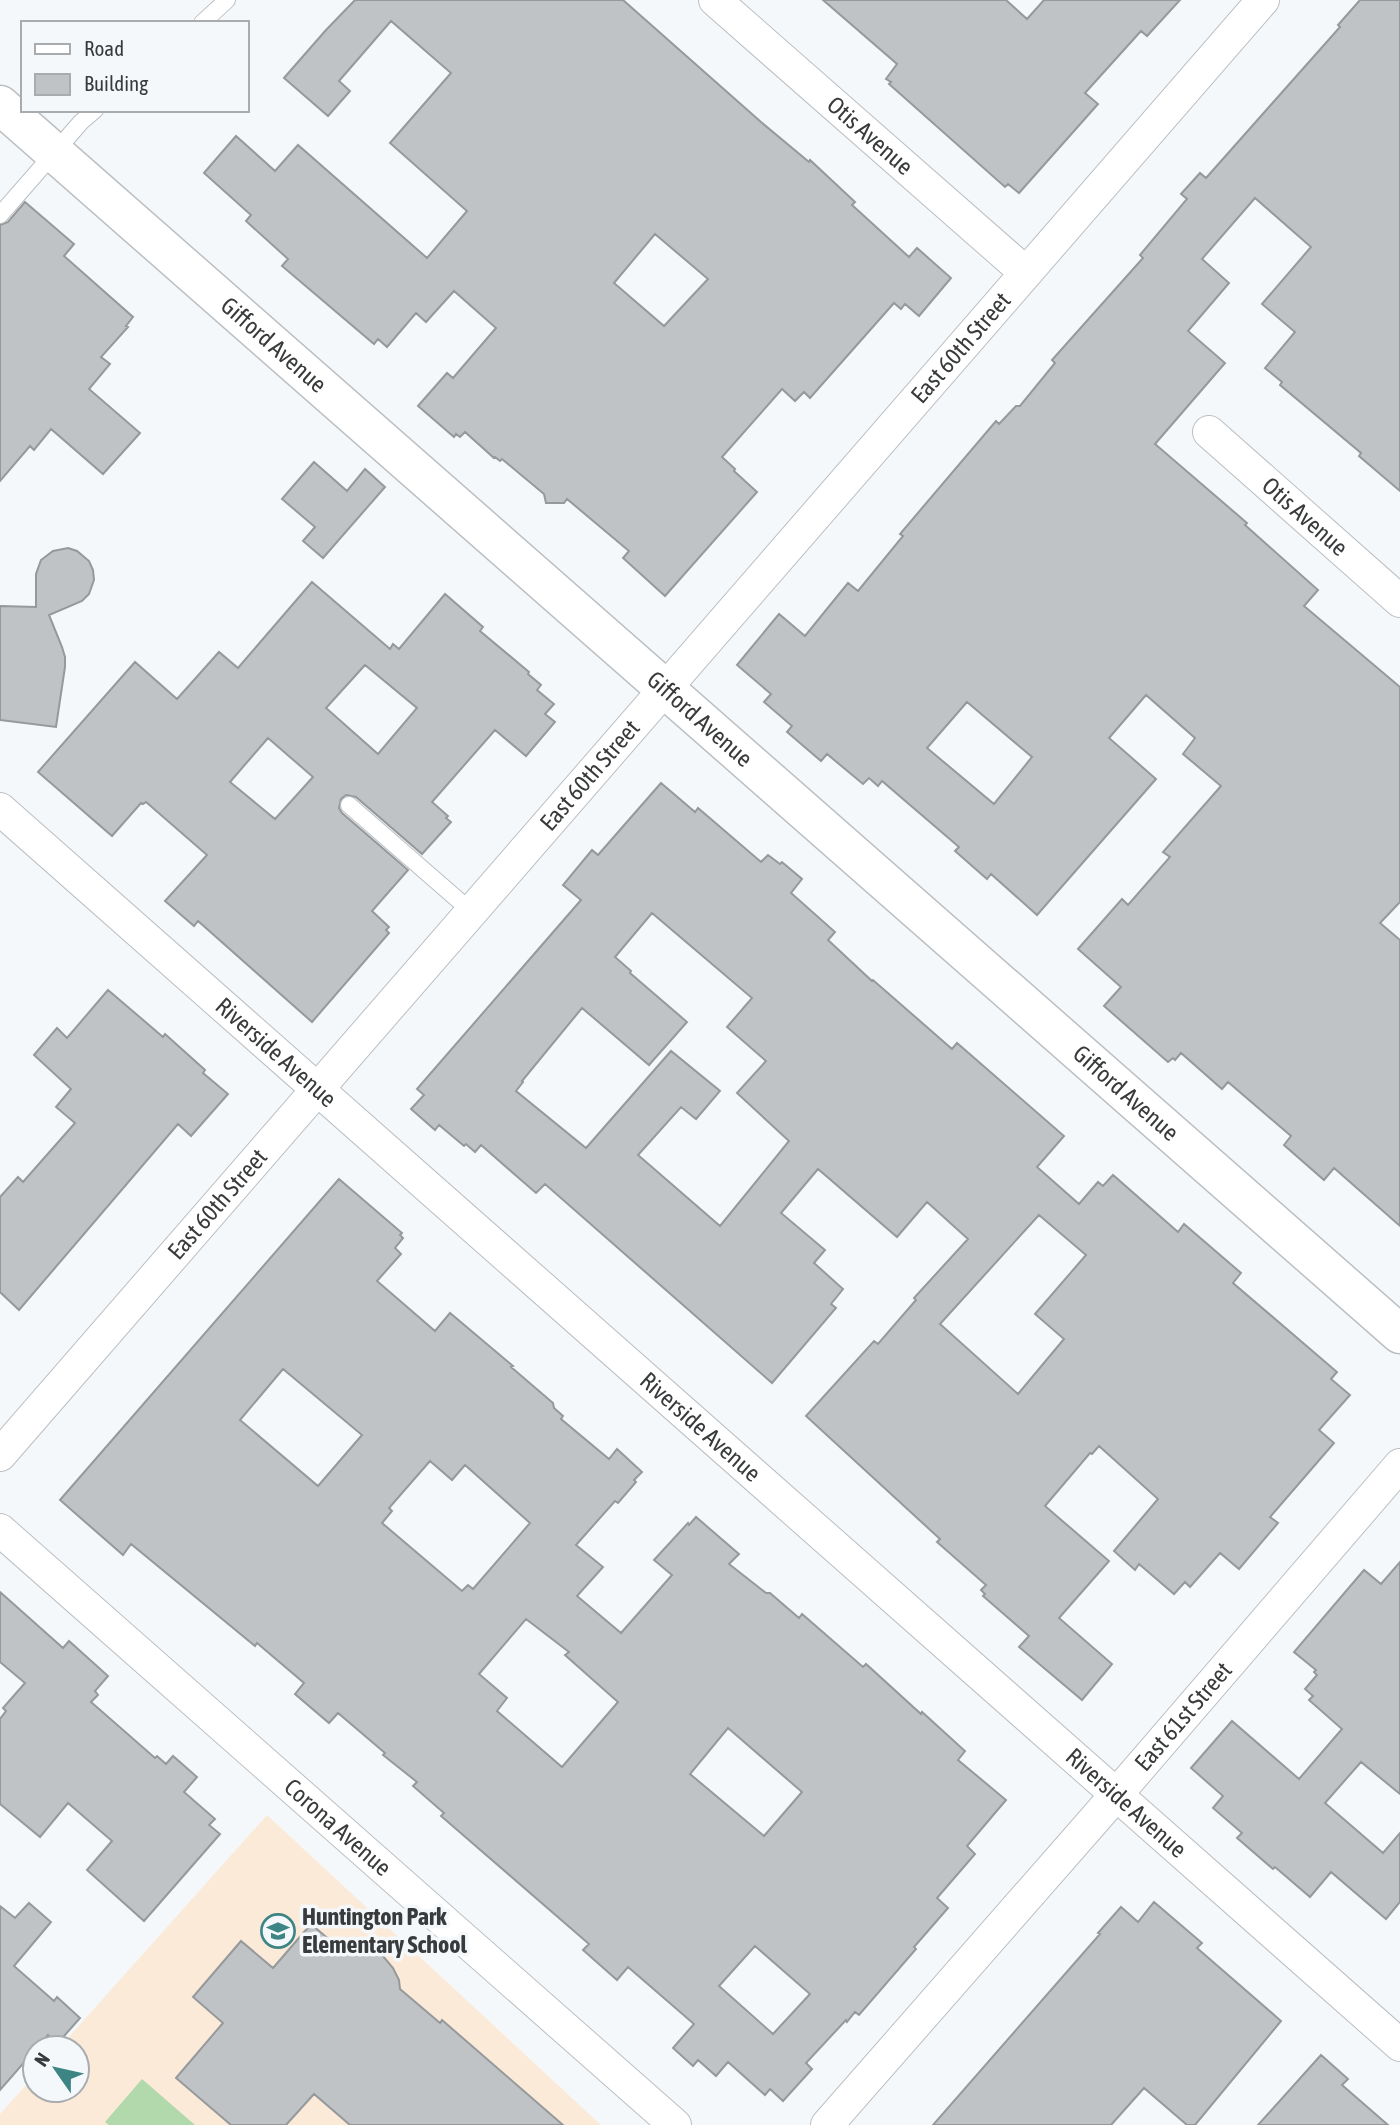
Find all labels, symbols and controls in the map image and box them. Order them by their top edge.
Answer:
legend [21,21,248,112]
text: Road [84,36,124,60]
text: Building [84,71,148,95]
street label: Otis Avenue [822,91,918,180]
street label: East 60th Street [905,287,1016,408]
street label: Gifford Avenue [216,291,332,398]
street label: Otis Avenue [1257,472,1353,561]
street label: Gifford Avenue [642,666,758,772]
street label: East 60th Street [534,714,645,836]
street label: Riverside Avenue [211,992,342,1112]
street label: Gifford Avenue [1068,1040,1184,1146]
street label: East 60th Street [162,1143,272,1265]
street label: Riverside Avenue [635,1367,766,1487]
street label: East 61st Street [1129,1657,1237,1776]
street label: Riverside Avenue [1061,1743,1192,1863]
street label: Corona Avenue [279,1773,397,1881]
place label: Huntington Park Elementary School [302,1903,468,1958]
school or university icon: Huntington Park Elementary School [259,1912,297,1950]
north arrow [21,2034,91,2104]
text: N [30,2049,54,2070]

